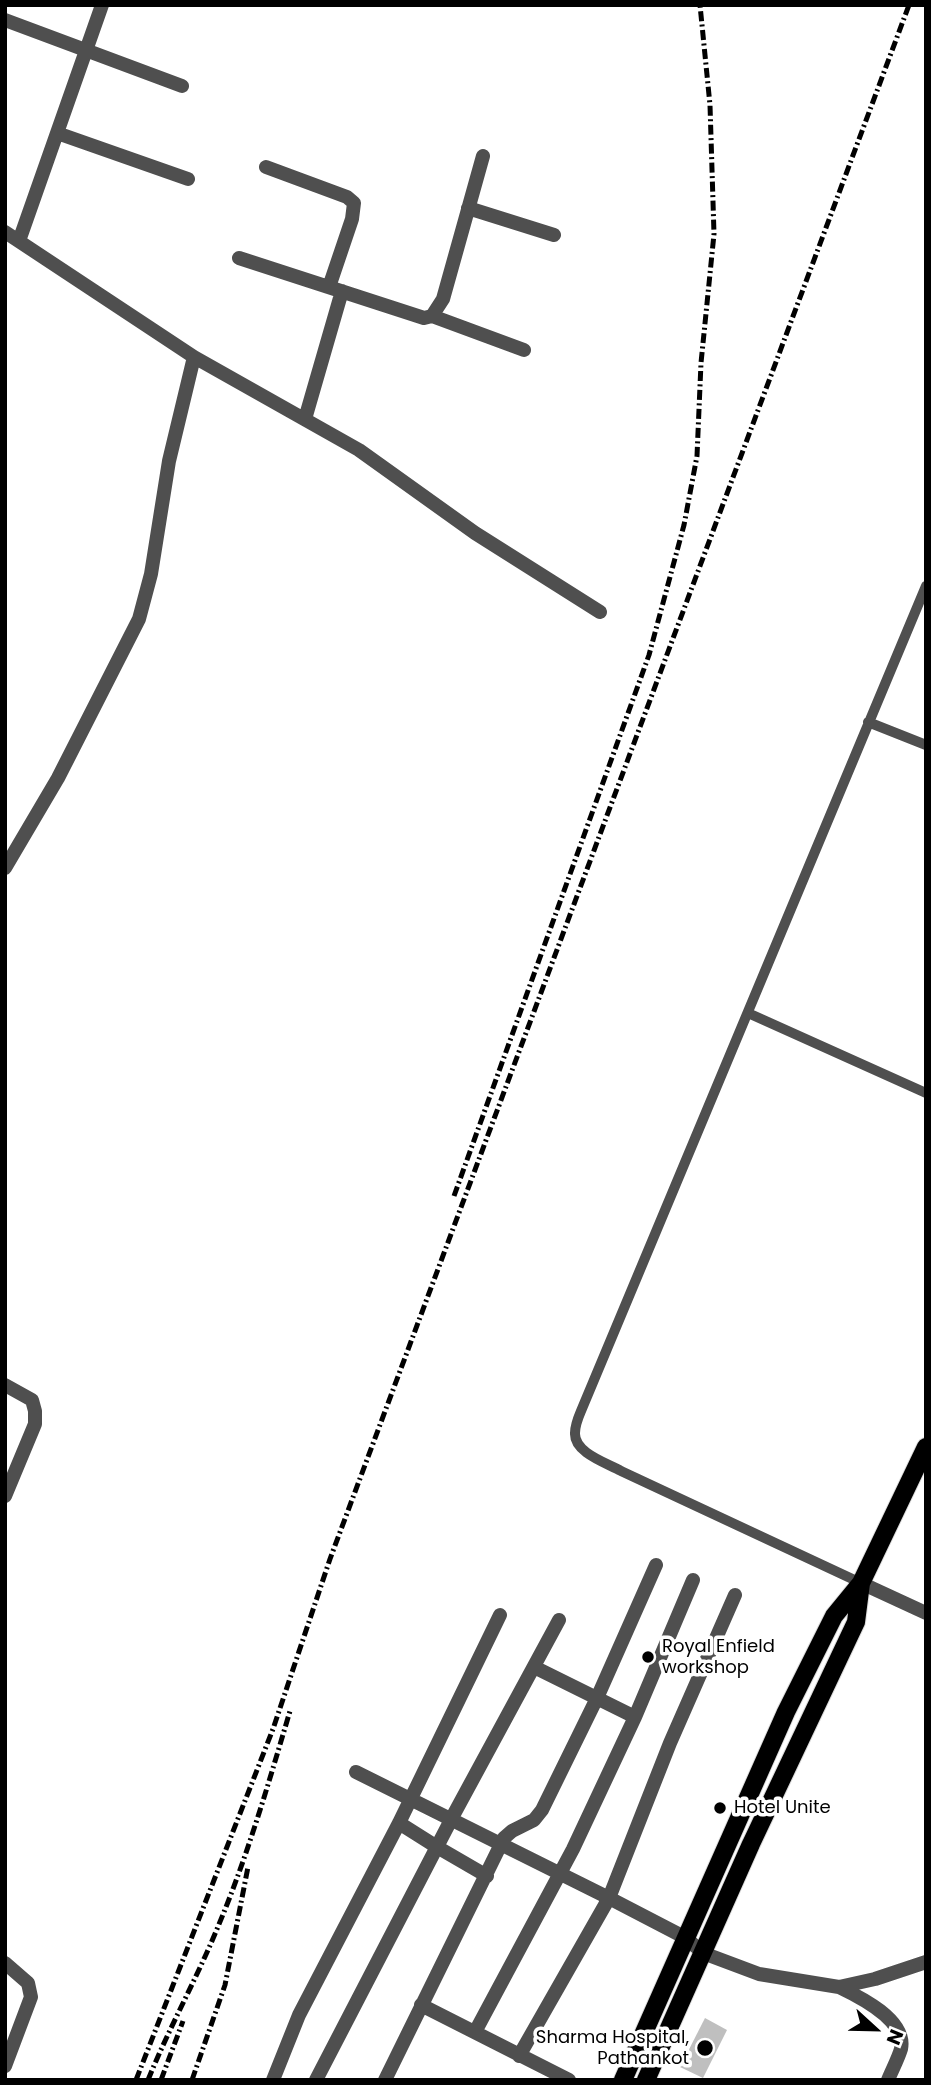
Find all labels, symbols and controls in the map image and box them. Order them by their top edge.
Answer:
place label: Royal Enfield workshop [662,1636,775,1678]
marker: Royal Enfield workshop [640,1649,656,1665]
place label: Hotel Unite [734,1797,831,1819]
marker: Hotel Unite [712,1800,728,1816]
north arrow [840,1994,910,2064]
text: N [880,2025,910,2049]
place label: Sharma Hospital, Pathankot [536,2027,689,2070]
marker: Sharma Hospital, Pathankot [695,2038,715,2058]

